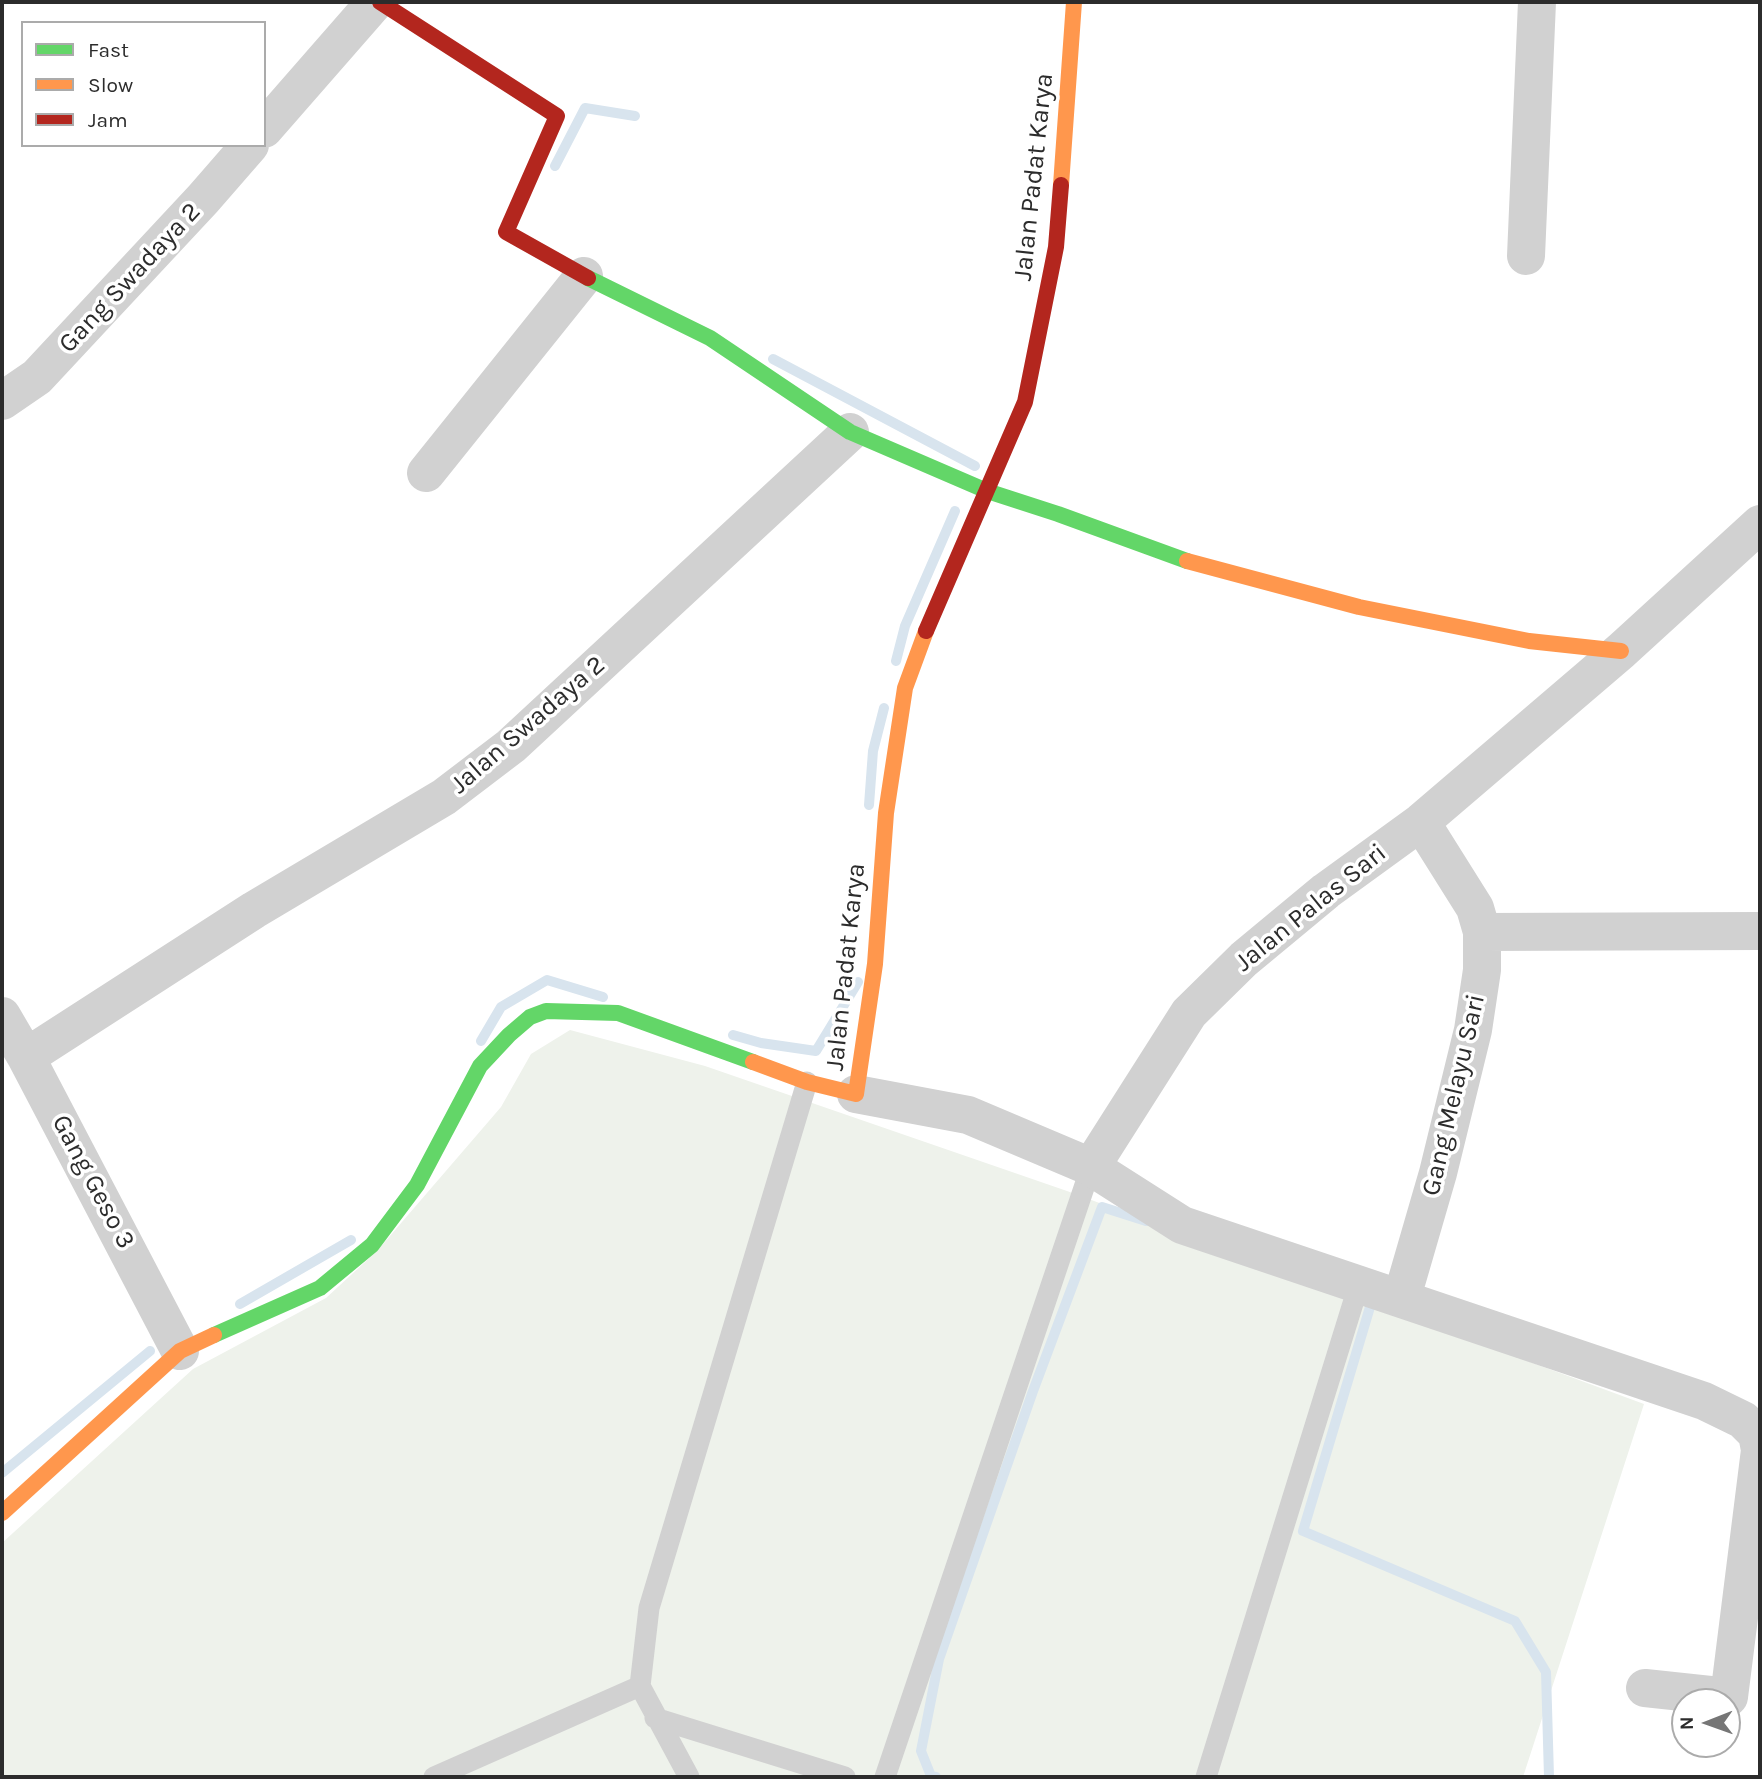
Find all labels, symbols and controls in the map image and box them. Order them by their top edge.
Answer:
legend [21,21,266,147]
text: Fast [88,38,129,62]
street label: Jalan Padat Karya [1008,72,1060,282]
text: Slow [88,73,133,97]
text: Jam [88,108,128,132]
street label: Gang Swadaya 2 [52,196,208,360]
street label: Jalan Swadaya 2 [444,649,612,801]
street label: Jalan Palas Sari [1229,837,1393,979]
street label: Jalan Padat Karya [820,862,872,1072]
street label: Gang Melayu Sari [1416,991,1492,1199]
street label: Gang Geso 3 [45,1110,141,1254]
north arrow [1671,1688,1741,1758]
text: N [1676,1716,1698,1730]

